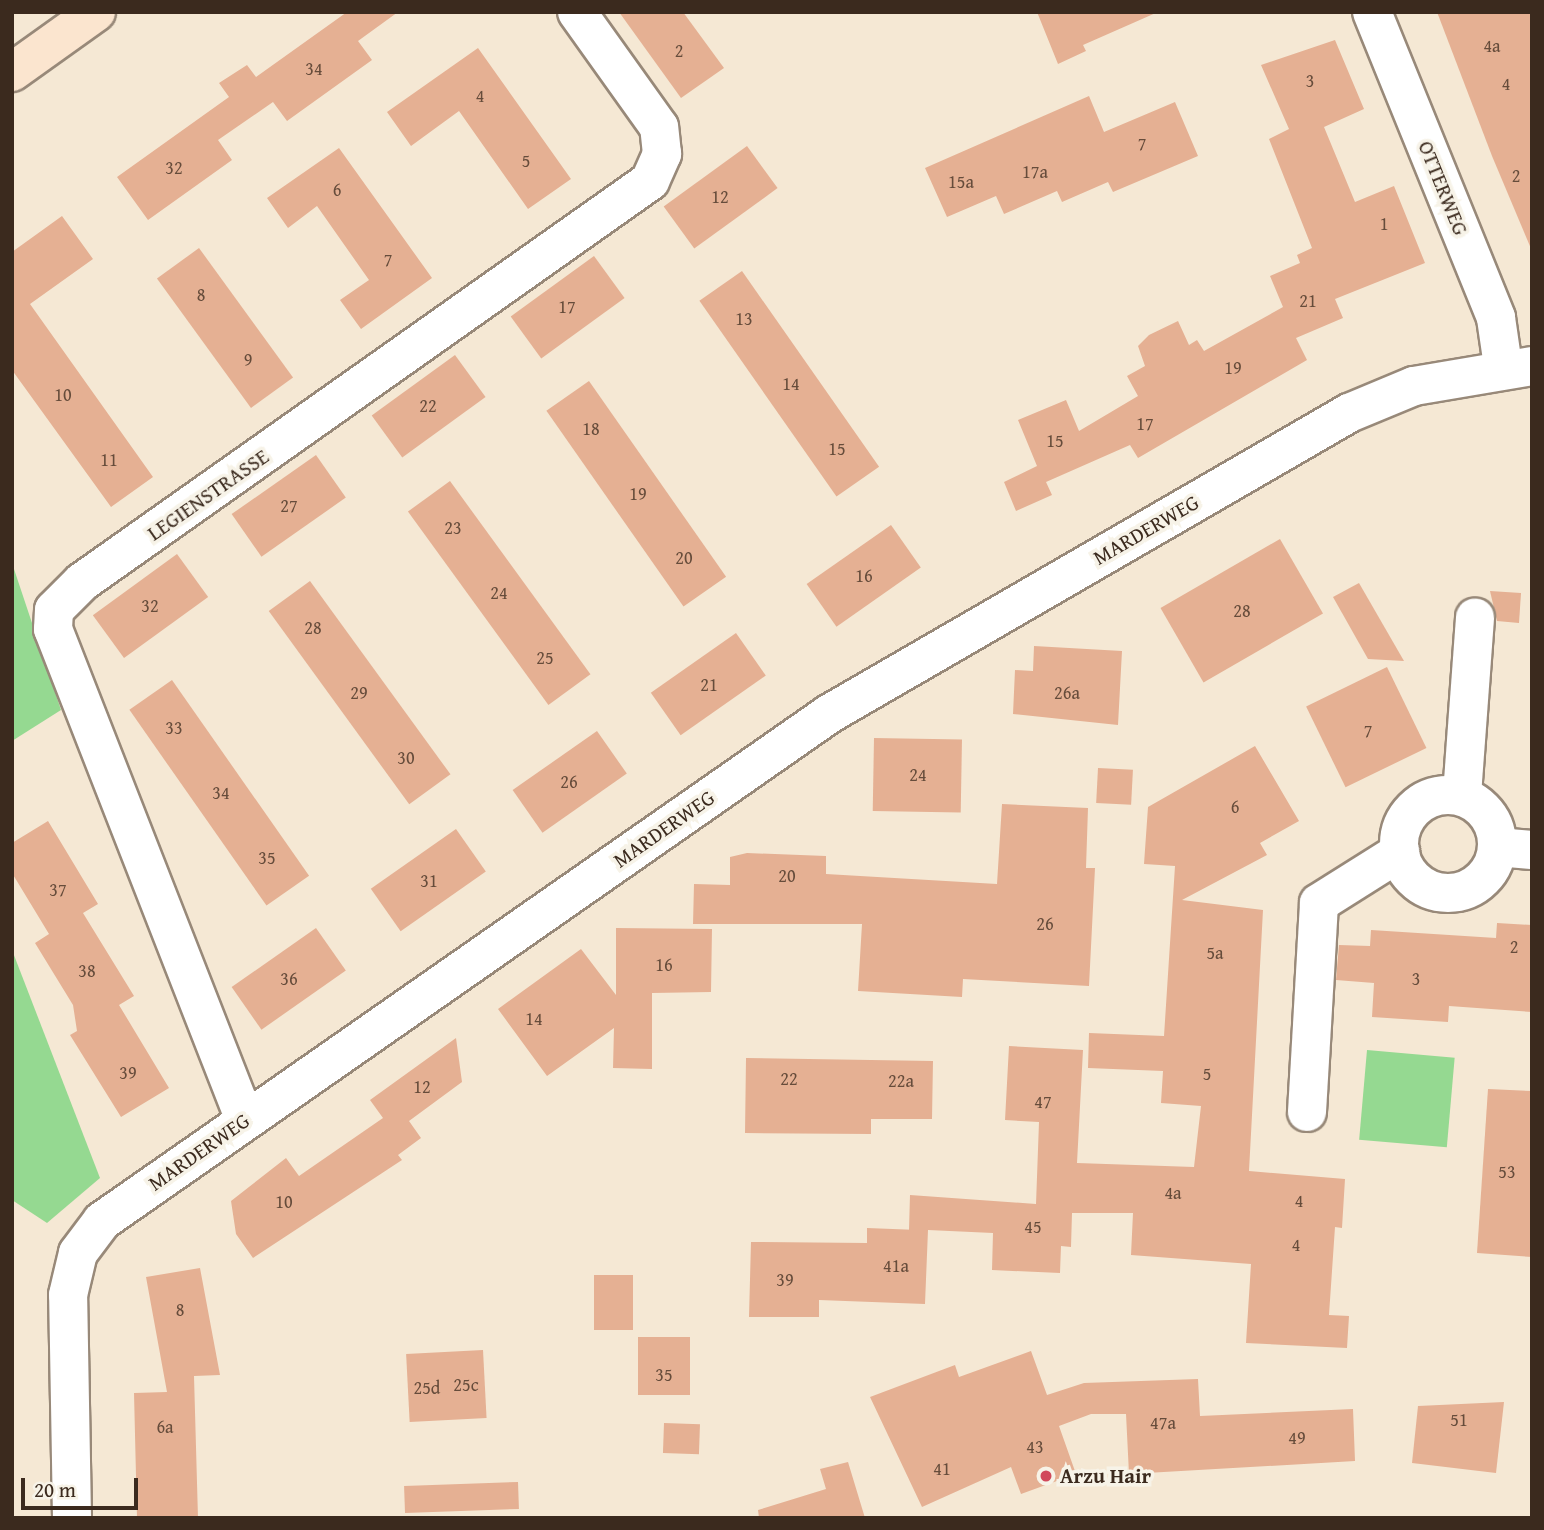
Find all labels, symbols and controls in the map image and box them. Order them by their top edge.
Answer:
house number: 4a [1483,35,1501,57]
house number: 2 [675,40,683,62]
house number: 34 [305,58,323,80]
house number: 3 [1306,70,1314,92]
house number: 4 [1502,73,1510,95]
house number: 4 [476,85,484,107]
house number: 7 [1138,133,1146,155]
street label: OTTERWEG [1413,137,1473,239]
house number: 5 [522,150,530,172]
house number: 32 [165,157,183,179]
house number: 17a [1022,161,1048,183]
house number: 2 [1512,165,1520,187]
house number: 15a [948,171,974,193]
house number: 6 [333,179,341,201]
house number: 12 [711,186,729,208]
house number: 1 [1380,213,1388,235]
house number: 7 [384,249,392,271]
house number: 8 [197,284,205,306]
house number: 21 [1299,290,1317,312]
house number: 17 [558,296,576,318]
house number: 13 [735,308,753,330]
house number: 9 [244,349,252,371]
house number: 19 [1224,357,1242,379]
house number: 14 [782,373,800,395]
house number: 10 [54,384,72,406]
house number: 22 [419,395,437,417]
house number: 17 [1136,413,1154,435]
house number: 18 [582,418,600,440]
house number: 15 [1046,430,1064,452]
house number: 15 [828,438,846,460]
street label: LEGIENSTRASSE [143,444,273,546]
house number: 11 [100,449,118,471]
house number: 19 [629,483,647,505]
street label: MARDERWEG [1089,490,1203,570]
house number: 27 [280,495,298,517]
house number: 23 [444,517,462,539]
house number: 20 [675,547,693,569]
house number: 16 [855,565,873,587]
house number: 24 [490,582,508,604]
house number: 32 [141,595,159,617]
house number: 28 [1233,600,1251,622]
house number: 28 [304,617,322,639]
house number: 25 [536,647,554,669]
house number: 21 [700,674,718,696]
house number: 29 [350,682,368,704]
house number: 26a [1054,682,1080,704]
house number: 33 [165,717,183,739]
house number: 7 [1364,720,1372,742]
house number: 30 [397,747,415,769]
house number: 24 [909,764,927,786]
house number: 26 [560,771,578,793]
house number: 34 [212,782,230,804]
street label: MARDERWEG [609,785,719,873]
house number: 6 [1231,796,1239,818]
house number: 35 [258,847,276,869]
house number: 20 [778,865,796,887]
house number: 31 [420,870,438,892]
house number: 37 [49,879,67,901]
house number: 26 [1036,913,1054,935]
house number: 2 [1510,936,1518,958]
house number: 5a [1206,942,1224,964]
house number: 16 [655,954,673,976]
house number: 38 [78,960,96,982]
house number: 36 [280,968,298,990]
house number: 3 [1412,968,1420,990]
house number: 14 [525,1008,543,1030]
house number: 39 [119,1062,137,1084]
house number: 5 [1203,1063,1211,1085]
house number: 22 [780,1068,798,1090]
house number: 22a [888,1070,914,1092]
house number: 12 [413,1076,431,1098]
house number: 47 [1034,1091,1052,1113]
street label: MARDERWEG [144,1108,254,1196]
house number: 53 [1498,1161,1516,1183]
house number: 4a [1164,1182,1182,1204]
house number: 4 [1295,1190,1303,1212]
house number: 10 [275,1191,293,1213]
house number: 45 [1024,1216,1042,1238]
house number: 4 [1292,1234,1300,1256]
house number: 41a [883,1255,909,1277]
house number: 39 [776,1269,794,1291]
house number: 8 [176,1299,184,1321]
house number: 35 [655,1364,673,1386]
house number: 25c [453,1374,479,1396]
house number: 25d [414,1377,440,1399]
house number: 51 [1450,1409,1468,1431]
house number: 47a [1150,1412,1176,1434]
house number: 6a [156,1416,174,1438]
house number: 49 [1288,1427,1306,1449]
house number: 43 [1026,1436,1044,1458]
house number: 41 [933,1458,951,1480]
place label: Arzu Hair [1060,1463,1151,1489]
scale bar [24,1464,142,1508]
marker: Arzu Hair [1038,1468,1054,1484]
text: 20 m [34,1474,76,1505]

